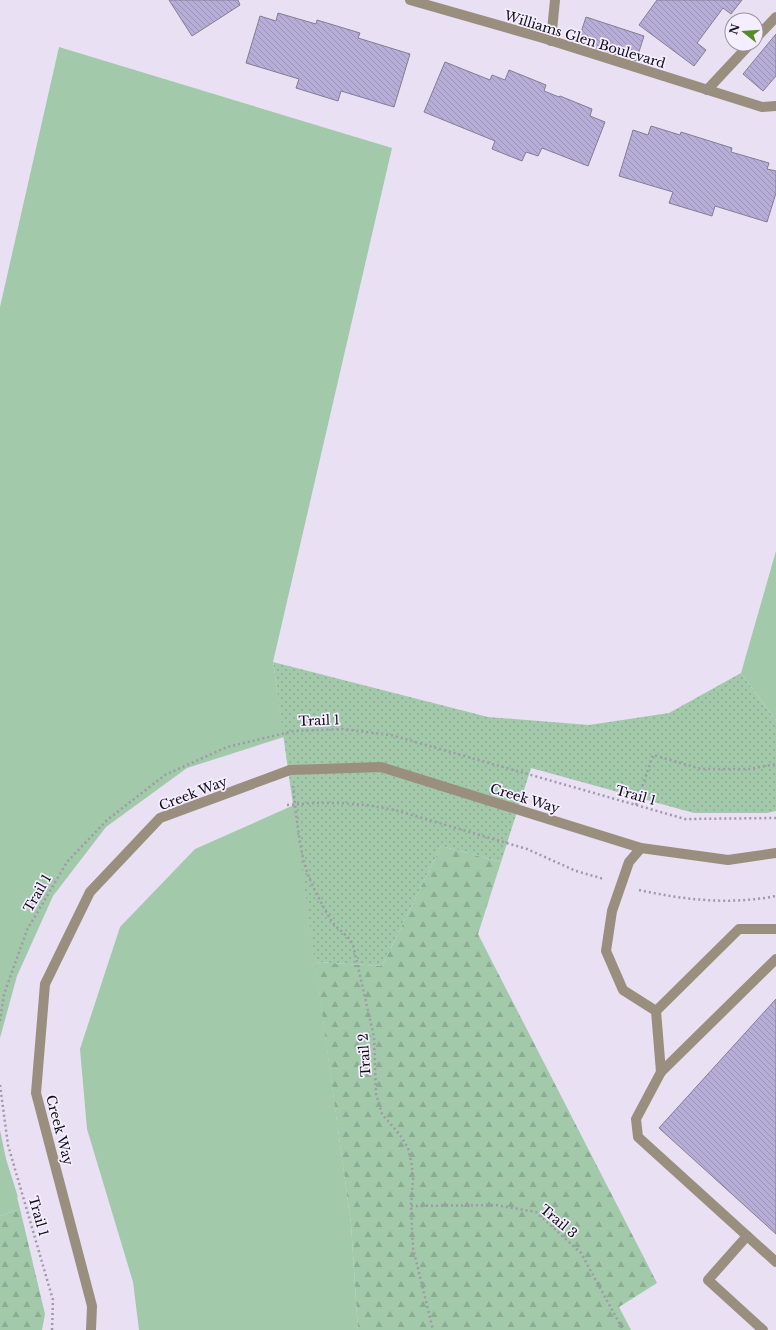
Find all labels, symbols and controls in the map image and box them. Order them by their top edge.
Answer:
street label: Williams Glen Boulevard [501,7,668,72]
north arrow [724,12,764,52]
text: N [726,21,743,36]
street label: Trail 1 [298,711,340,730]
street label: Creek Way [157,772,230,814]
street label: Creek Way [488,780,562,817]
street label: Trail 1 [614,782,658,809]
street label: Trail 1 [20,871,55,915]
street label: Trail 2 [355,1033,374,1077]
street label: Creek Way [42,1093,77,1168]
street label: Trail 1 [25,1194,52,1238]
street label: Trail 3 [537,1201,581,1242]

